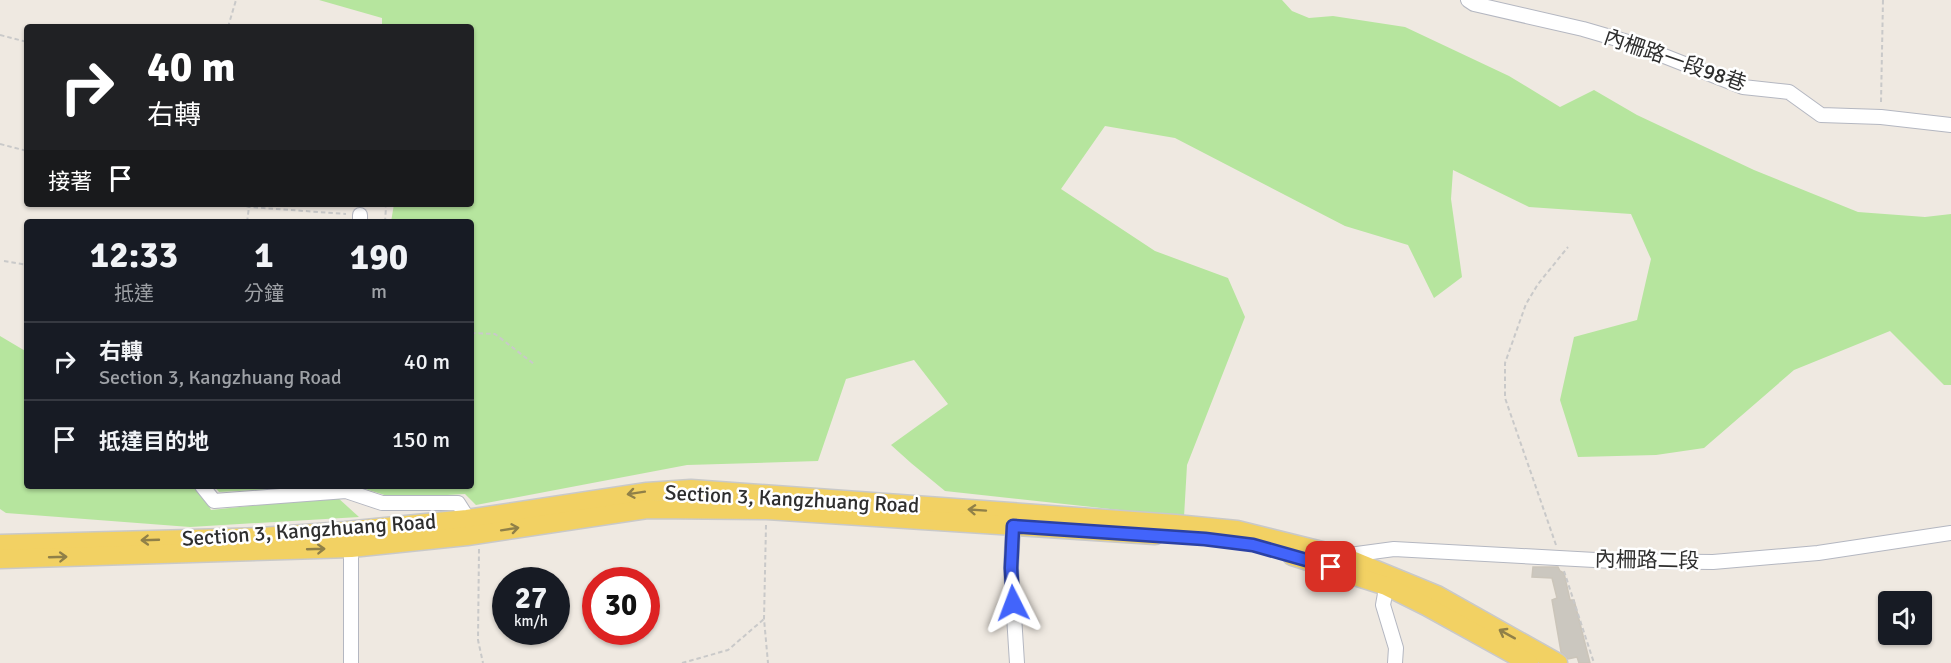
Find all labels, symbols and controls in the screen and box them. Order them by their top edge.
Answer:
street label: 內柵路一段98巷 [1600,24,1750,96]
text: 40 m [147,42,236,93]
icon: right [48,48,126,126]
text: 右轉 [147,99,201,132]
icon: arrive [104,162,137,195]
text: 接著 [48,168,92,195]
text: 12:33 [90,233,178,278]
text: 1 [254,233,274,278]
text: 190 [350,235,408,280]
text: m [371,279,387,304]
text: 抵達 [114,281,154,306]
text: 分鐘 [244,281,284,306]
text: 右轉 [99,338,143,365]
icon: right [48,345,81,378]
text: 40 m [404,348,450,375]
text: Section 3, Kangzhuang Road [99,365,342,390]
icon: arrive [48,423,81,456]
text: 150 m [392,426,450,453]
text: 抵達目的地 [99,428,209,455]
street label: Section 3, Kangzhuang Road [664,479,920,519]
one-way arrow [626,488,646,499]
one-way arrow [967,504,987,515]
street label: Section 3, Kangzhuang Road [181,508,437,552]
one-way arrow [500,524,520,535]
one-way arrow [140,534,160,546]
pin [1305,541,1356,592]
one-way arrow [306,544,326,555]
street label: 內柵路二段 [1594,546,1700,574]
icon: arrive [1314,550,1347,583]
one-way arrow [48,551,68,563]
speed limit sign: 30 [582,567,660,645]
position arrow [981,571,1045,635]
text: 27 [515,580,547,617]
map controls [1878,591,1932,645]
button: sound [1878,591,1932,645]
text: km/h [514,612,548,630]
one-way arrow [1499,628,1516,640]

